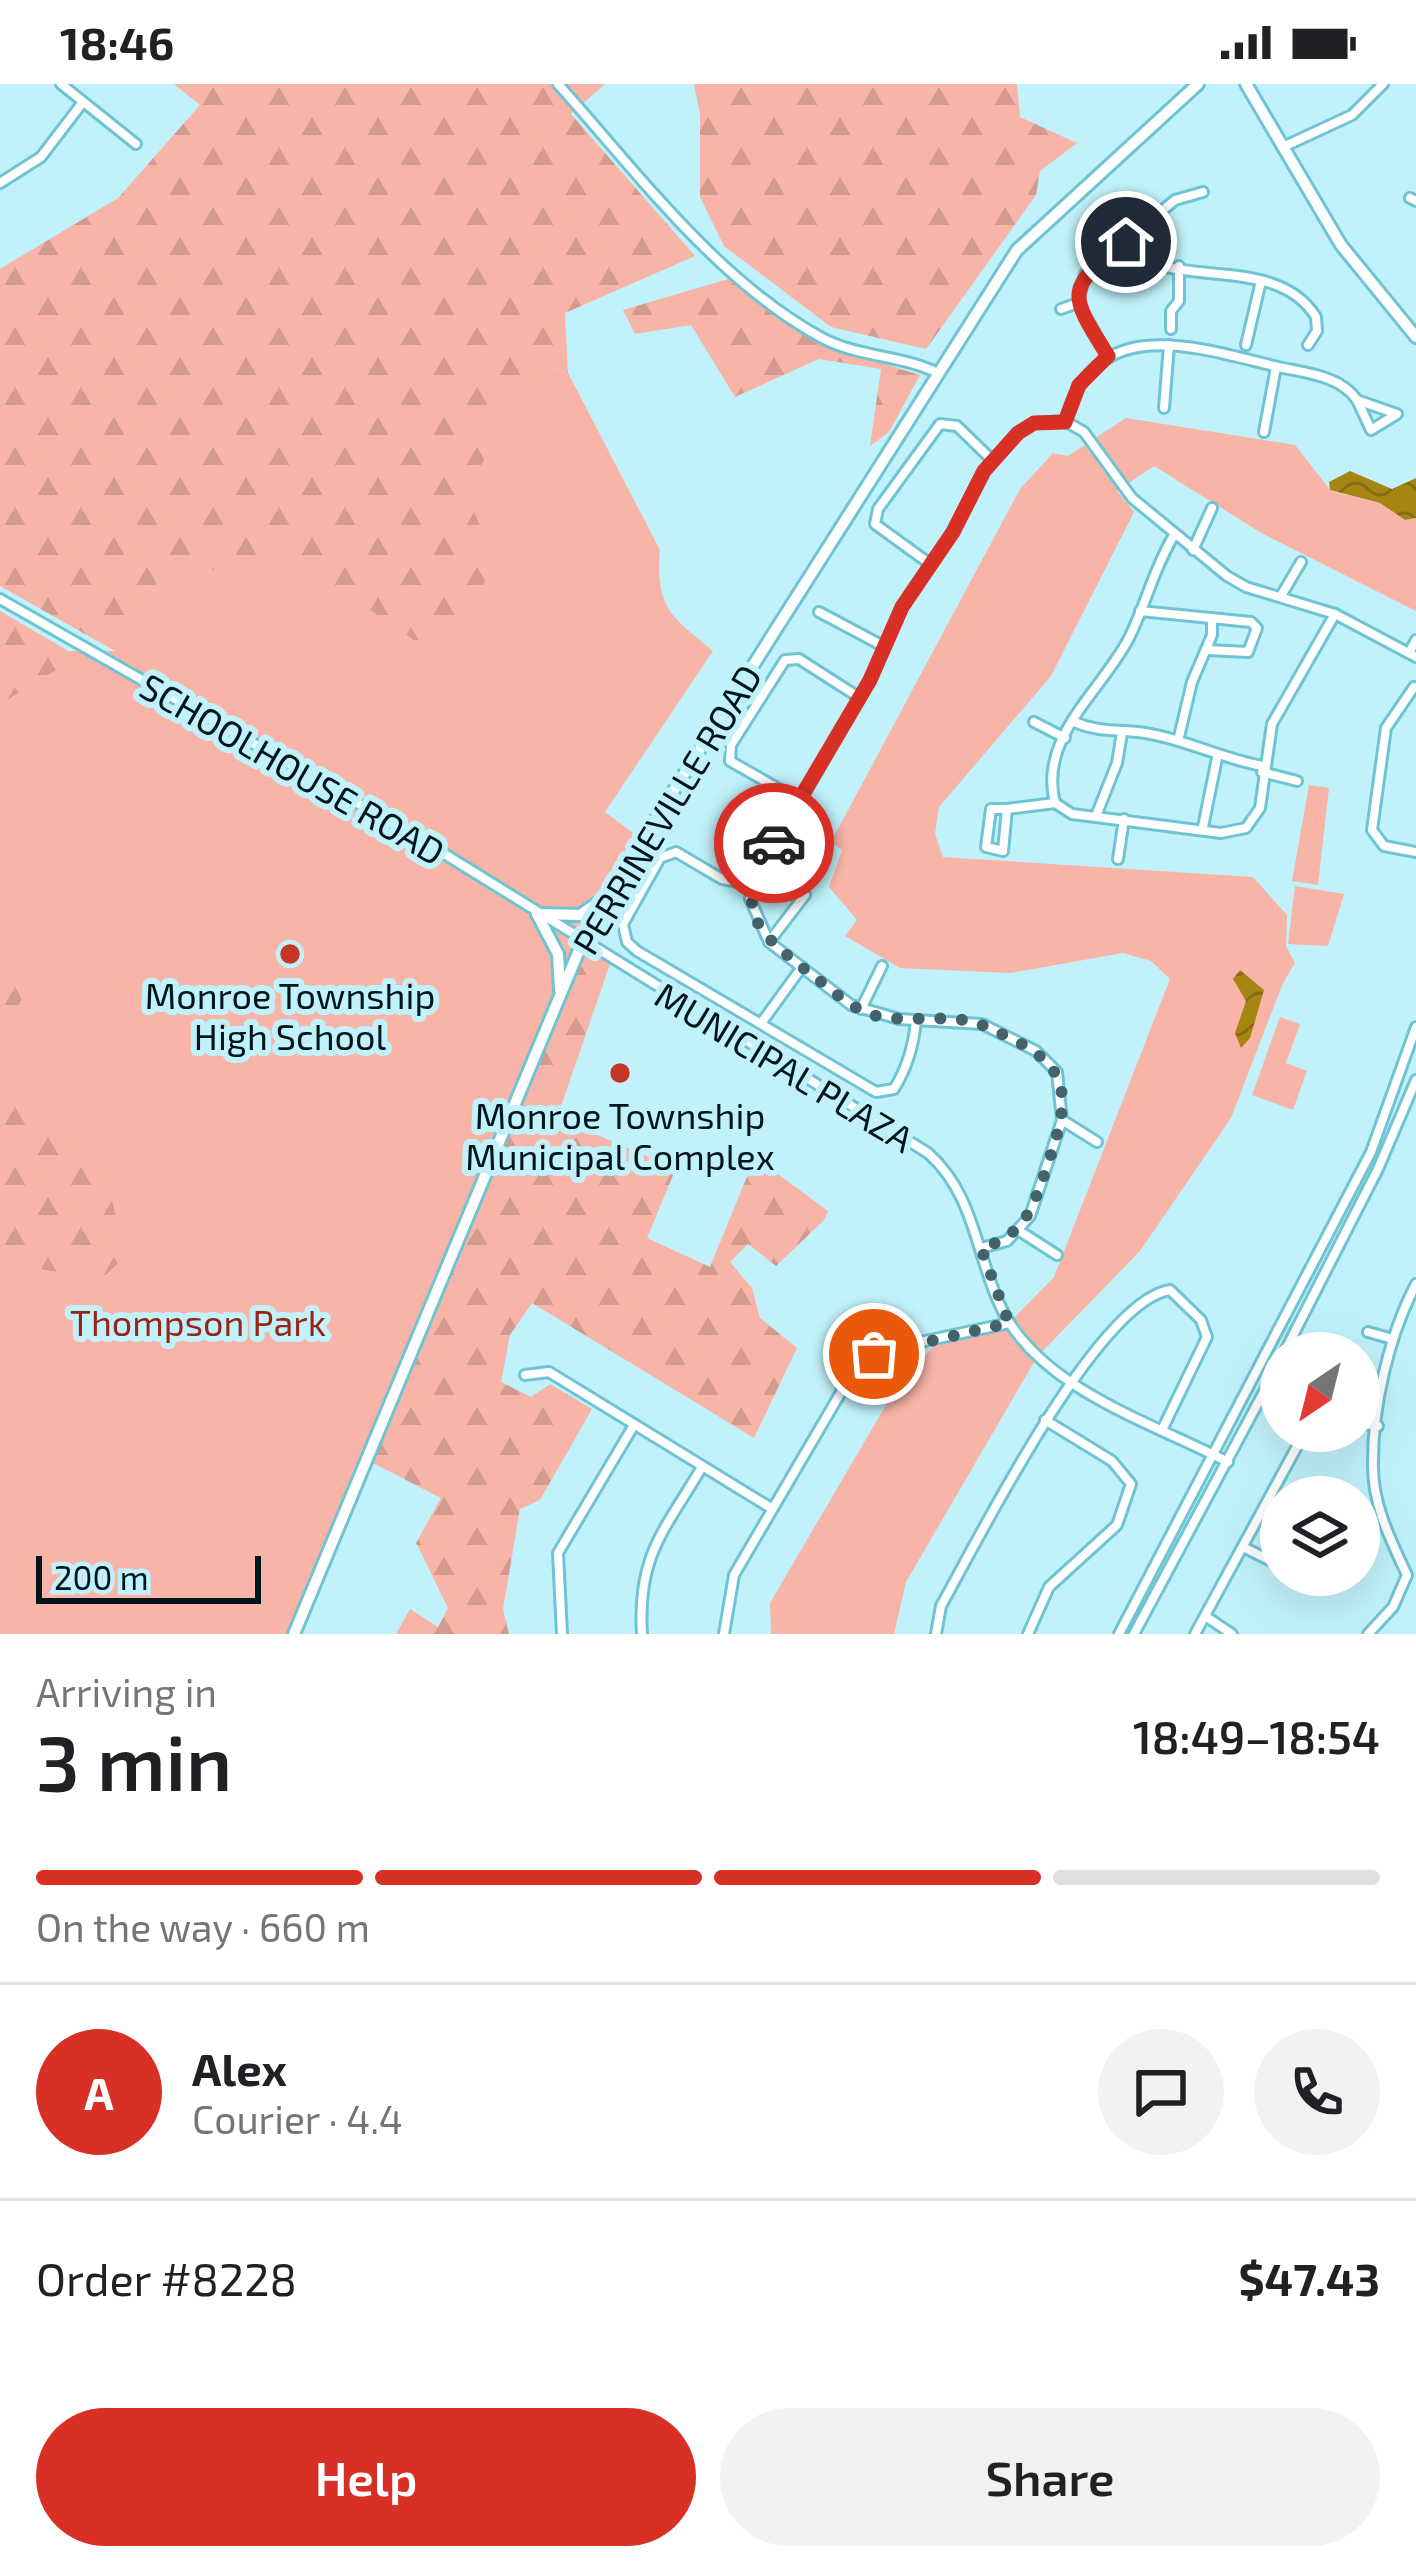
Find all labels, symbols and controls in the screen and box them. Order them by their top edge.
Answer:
text: 18:46 [60,15,174,69]
pin [1075,191,1177,293]
icon: home [1093,209,1159,275]
street label: PERRINEVILLE ROAD [563,657,769,961]
street label: SCHOOLHOUSE ROAD [133,663,453,873]
courier [714,783,834,903]
icon: car [741,810,807,876]
marker: Monroe Township High School [277,941,303,967]
street label: MUNICIPAL PLAZA [648,972,922,1160]
place label: Monroe Township High School [145,973,435,1057]
marker: Monroe Township Municipal Complex [607,1060,633,1086]
place label: Monroe Township Municipal Complex [465,1093,775,1177]
park label: Thompson Park [70,1300,326,1343]
pin [823,1303,925,1405]
icon: bag [841,1321,907,1387]
north arrow [1260,1332,1380,1452]
map controls [1260,1332,1380,1596]
button: layers [1260,1476,1380,1596]
scale bar [36,1550,261,1603]
text: 200 m [54,1557,149,1597]
text: Arriving in [36,1668,217,1715]
text: 18:49–18:54 [1133,1709,1380,1763]
text: 3 min [36,1713,232,1807]
text: On the way · 660 m [36,1903,370,1950]
button: chat [1098,2029,1224,2155]
button: phone [1254,2029,1380,2155]
text: Alex [192,2041,287,2095]
text: A [84,2065,114,2119]
text: Courier · 4.4 [192,2095,403,2142]
text: Order #8228 [36,2251,297,2305]
text: $47.43 [1238,2251,1380,2305]
button: Help [36,2408,696,2546]
button: Share [720,2408,1380,2546]

